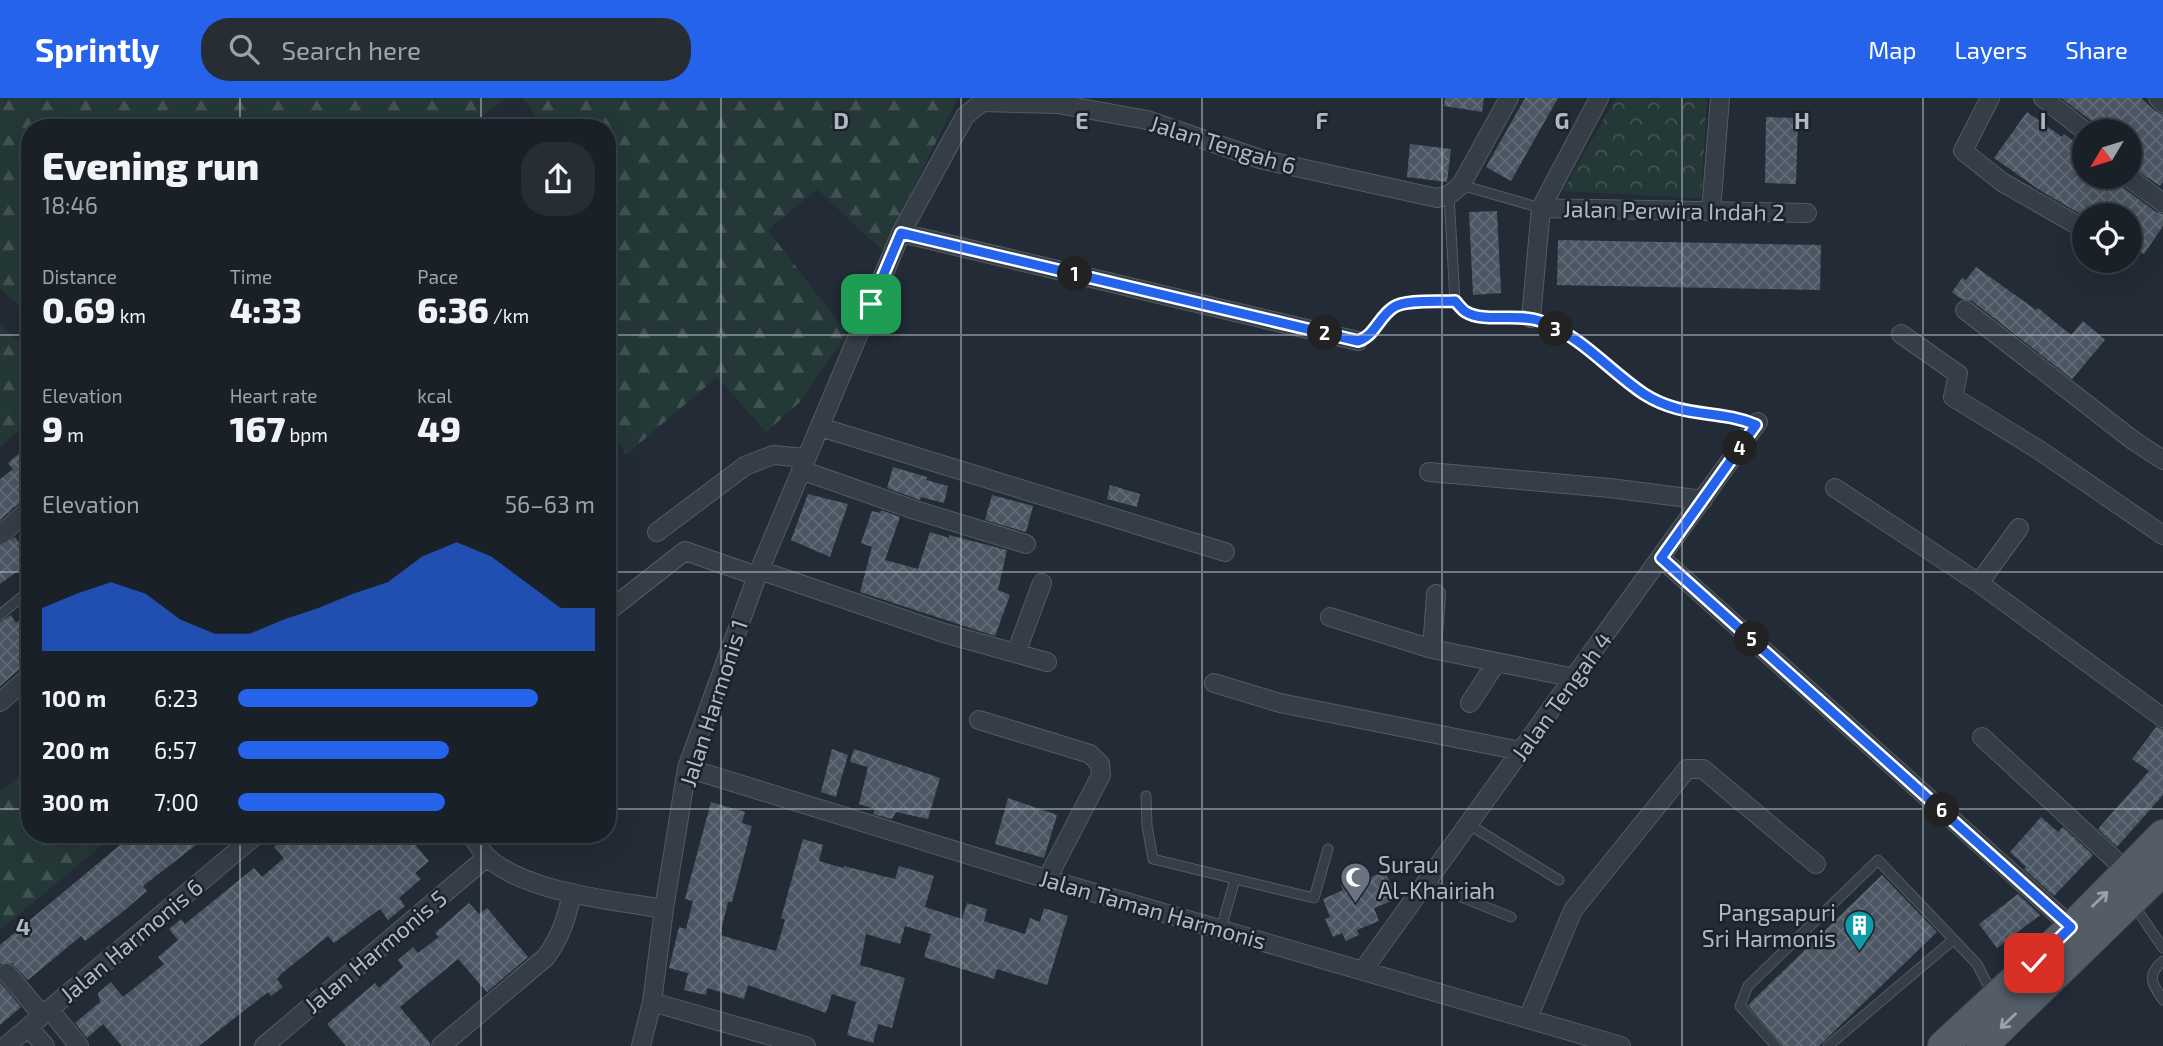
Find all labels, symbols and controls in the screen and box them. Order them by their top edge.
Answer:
search box [201,18,691,81]
text: Sprintly [35,29,159,69]
icon: search [225,30,263,68]
text: Search here [281,34,421,65]
text: Map [1868,35,1916,64]
text: Layers [1954,35,2027,64]
text: Share [2065,35,2128,64]
text: D [833,106,849,134]
text: E [1075,106,1089,134]
text: F [1316,106,1329,134]
text: G [1555,106,1569,134]
text: H [1794,106,1810,134]
text: I [2040,106,2046,134]
street label: Jalan Tengah 6 [1147,108,1299,180]
north arrow [2072,119,2142,189]
map controls [2072,119,2142,273]
text: Evening run [42,142,259,188]
button: share [521,142,595,216]
text: 18:46 [42,191,98,219]
street label: Jalan Perwira Indah 2 [1563,194,1785,226]
button: locate [2072,203,2142,273]
pin: 1 [1058,256,1092,292]
text: 1 [1070,262,1079,285]
text: Distance [42,265,117,288]
text: Time [230,265,272,288]
text: Pace [417,265,458,288]
pin [841,274,901,334]
icon: arrive [852,285,890,323]
text: 0.69 [42,288,115,330]
text: 4:33 [230,288,302,330]
text: 6:36 [417,288,489,330]
text: km [115,304,146,327]
text: /km [489,304,529,327]
pin: 3 [1538,312,1574,346]
pin: 2 [1308,316,1342,350]
text: 3 [1550,317,1561,340]
text: 2 [1319,321,1330,344]
text: Elevation [42,384,123,407]
text: Heart rate [230,384,318,407]
text: kcal [417,384,452,407]
text: 9 [42,407,63,449]
text: 167 [230,407,285,449]
text: 49 [417,407,461,449]
text: m [63,423,84,446]
text: bpm [285,423,328,446]
pin: 4 [1722,430,1758,466]
text: 4 [1733,436,1746,459]
text: Elevation [42,490,140,518]
text: 56–63 m [505,490,595,518]
street label: Jalan Harmonis 1 [673,616,753,790]
pin: 5 [1734,622,1770,656]
street label: Jalan Tengah 4 [1505,626,1617,766]
text: 5 [1746,627,1757,650]
text: 100 m [42,684,106,712]
text: 6:23 [154,684,198,712]
text: 200 m [42,736,110,764]
text: 6:57 [154,736,197,764]
text: 300 m [42,788,109,816]
text: 7:00 [154,788,199,816]
pin: 6 [1924,792,1960,828]
text: 6 [1936,798,1947,821]
place label: Surau Al-Khairiah [1378,850,1495,904]
mosque icon: Surau Al-Khairiah [1338,860,1372,904]
street label: Jalan Taman Harmonis [1037,863,1269,955]
street label: Jalan Harmonis 6 [54,872,208,1008]
street label: Jalan Harmonis 5 [298,883,452,1019]
one-way arrow [2092,891,2109,908]
place label: Pangsapuri Sri Harmonis [1702,898,1836,952]
building icon: Pangsapuri Sri Harmonis [1842,908,1876,952]
text: 4 [16,912,30,940]
pin [2004,933,2064,993]
icon: check [2015,944,2053,982]
one-way arrow [2000,1013,2017,1030]

